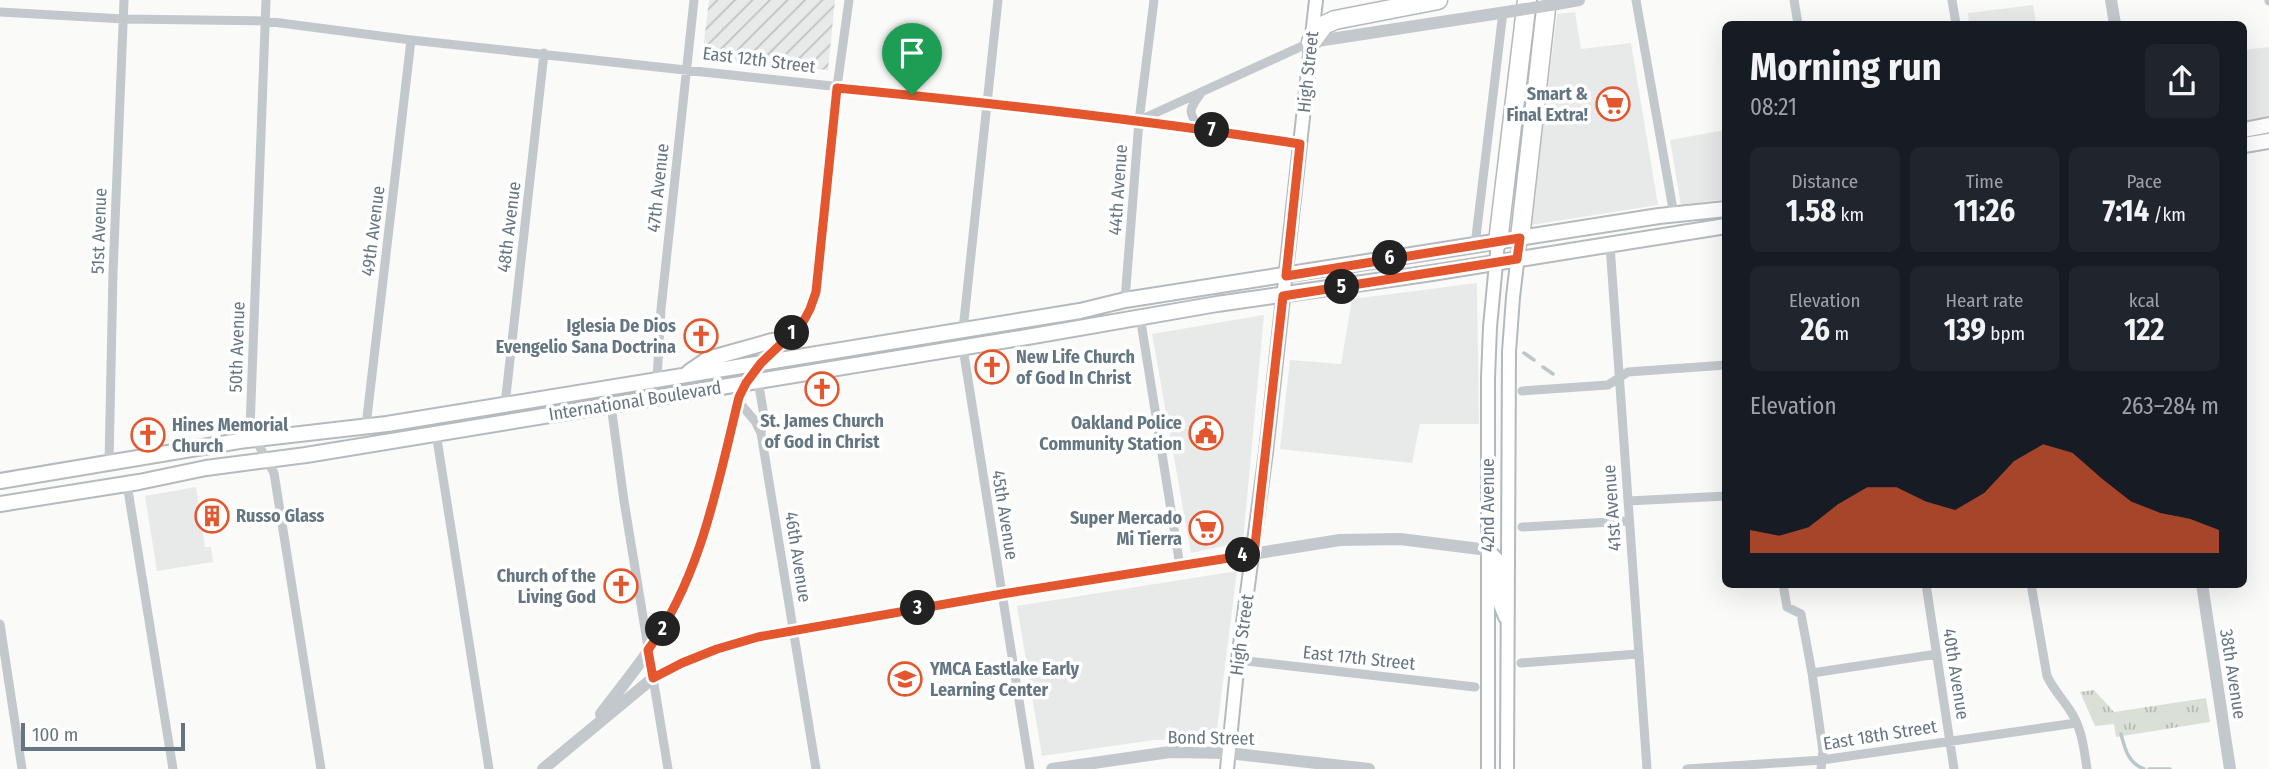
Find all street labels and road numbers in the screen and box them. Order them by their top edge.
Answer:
street label: High Street [1293,30,1323,114]
street label: East 12th Street [701,42,817,78]
street label: 47th Avenue [642,142,674,234]
street label: 44th Avenue [1104,144,1132,236]
street label: 48th Avenue [493,180,526,274]
street label: 49th Avenue [357,184,389,277]
street label: 51st Avenue [87,187,112,275]
street label: 50th Avenue [224,301,250,393]
street label: International Boulevard [547,376,723,426]
street label: 42nd Avenue [1477,458,1499,552]
street label: 41st Avenue [1598,464,1626,552]
street label: 45th Avenue [987,469,1023,561]
street label: 46th Avenue [780,510,816,604]
street label: High Street [1225,593,1259,677]
street label: 40th Avenue [1938,627,1974,721]
street label: 38th Avenue [2215,627,2251,721]
street label: East 17th Street [1302,641,1416,675]
street label: East 18th Street [1822,715,1938,755]
street label: Bond Street [1167,726,1255,750]

